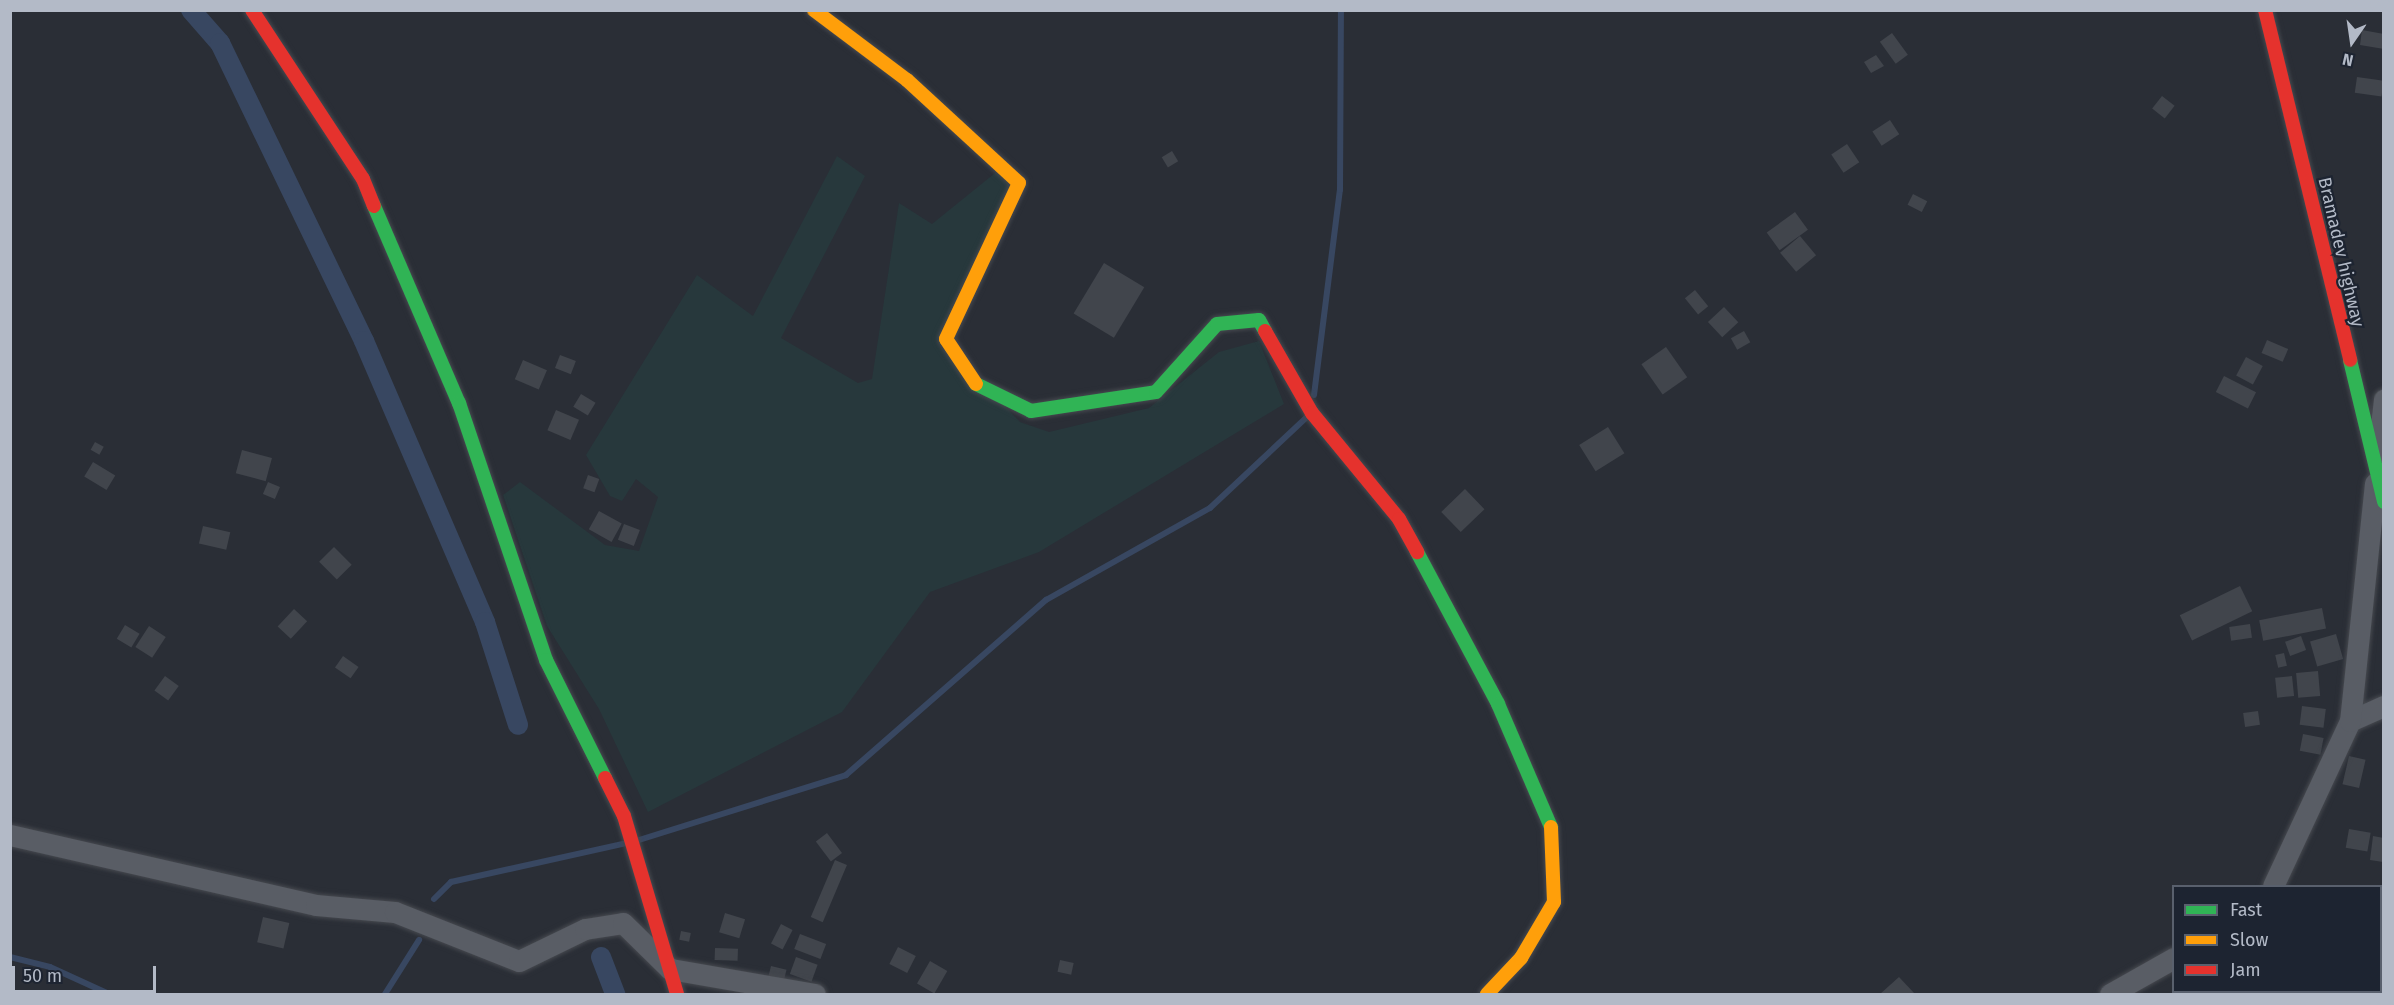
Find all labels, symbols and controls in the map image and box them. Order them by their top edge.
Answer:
north arrow [2322,12,2382,72]
text: N [2341,50,2355,70]
street label: Bramadev highway [2313,175,2369,329]
legend [2172,885,2382,993]
text: Fast [2230,899,2262,921]
text: Slow [2230,929,2268,951]
scale bar [15,954,159,992]
text: Jam [2230,959,2261,981]
text: 50 m [23,965,62,987]

